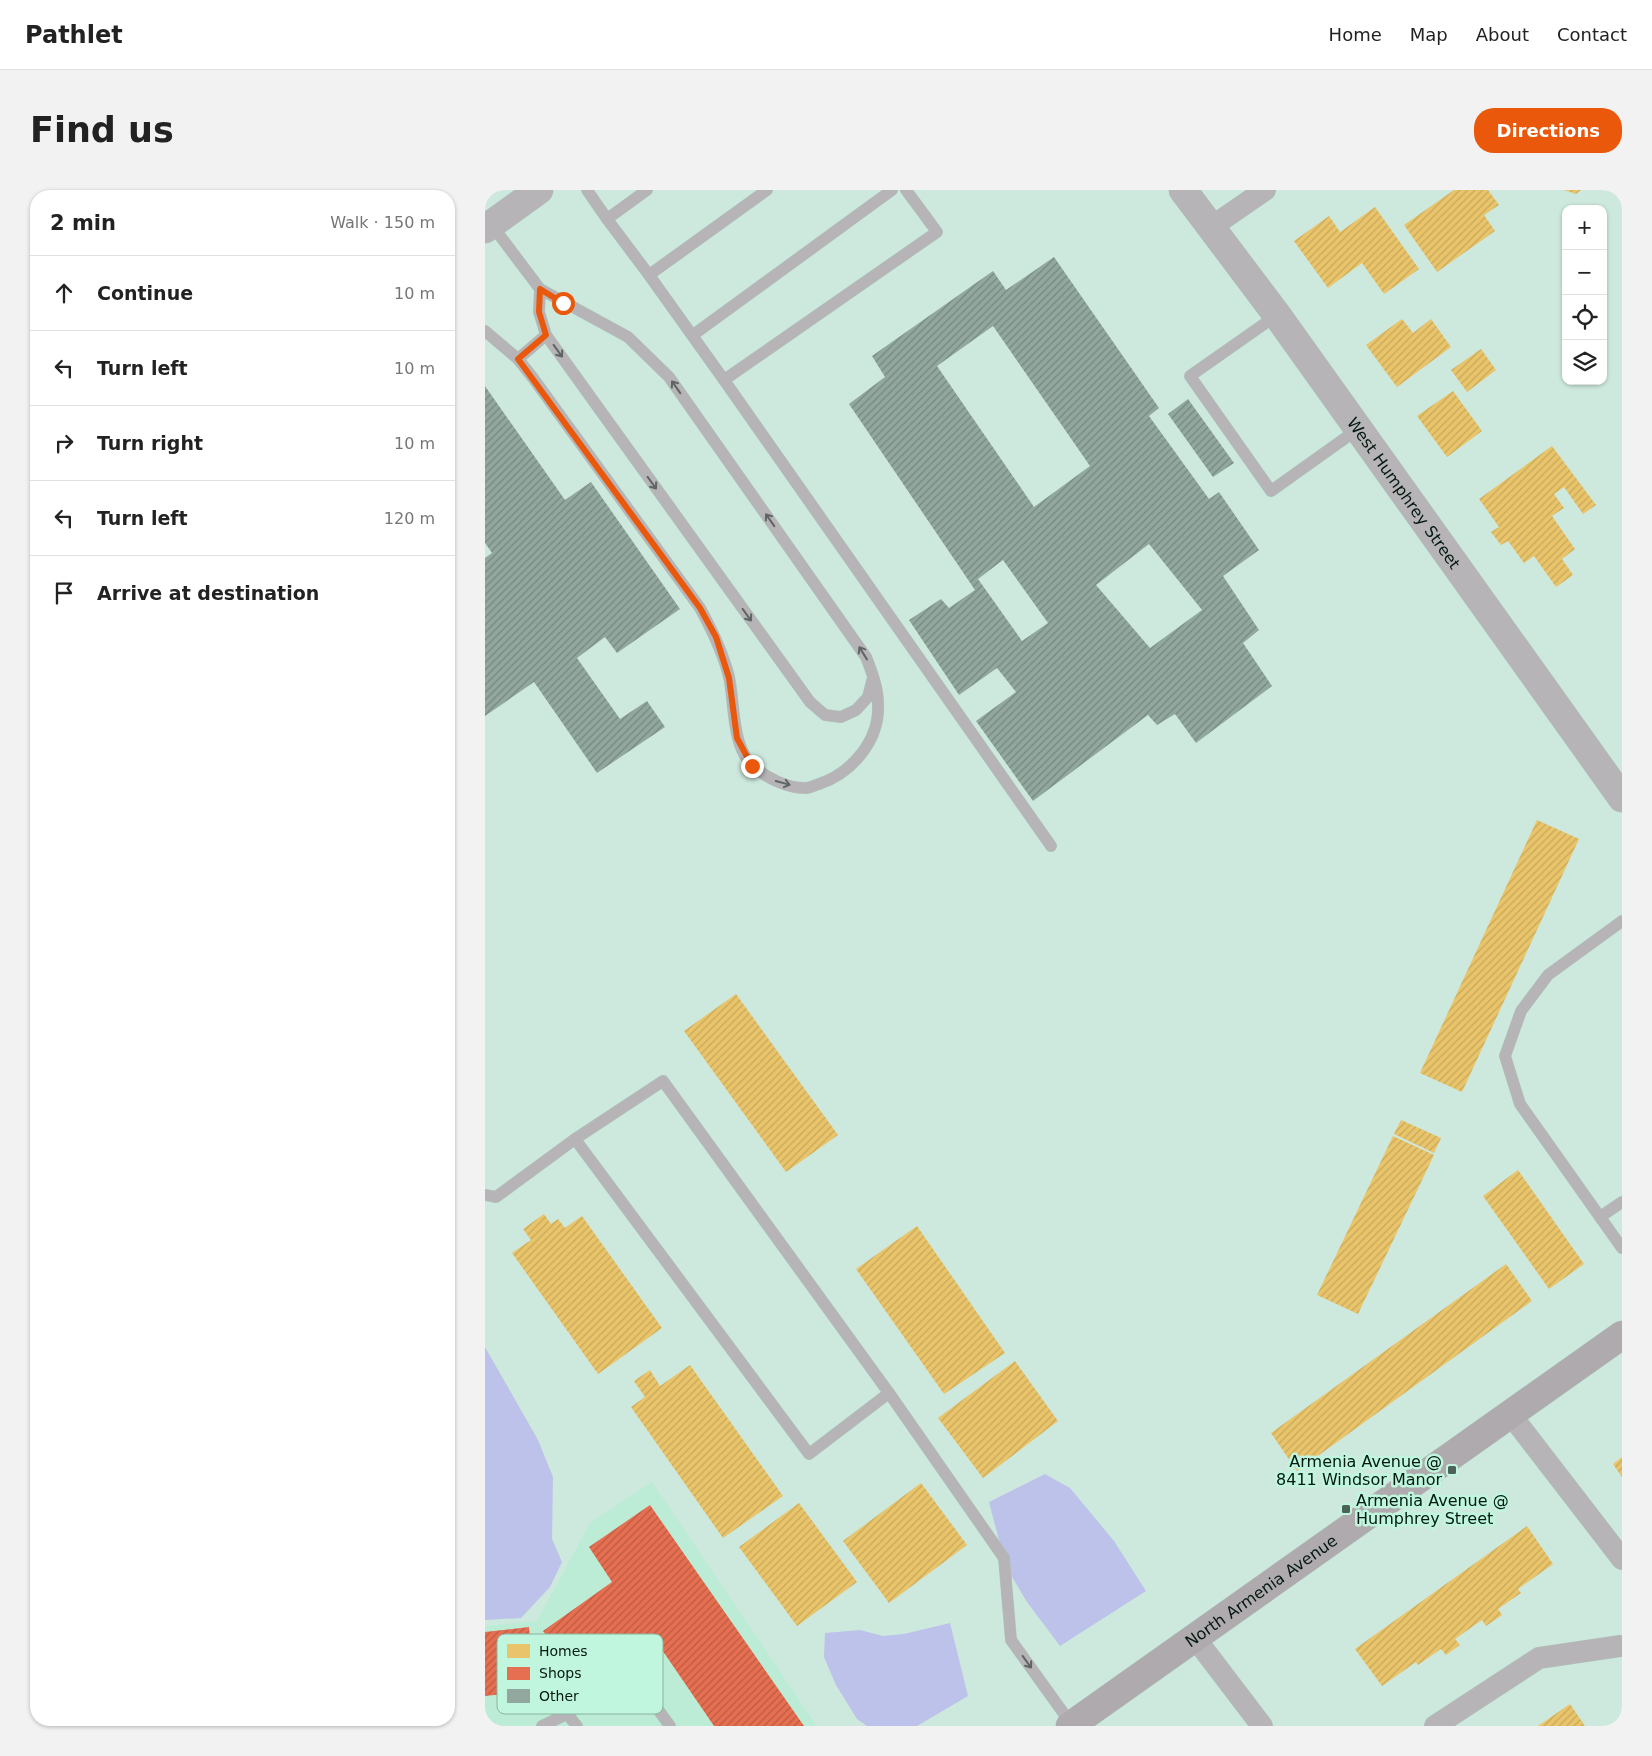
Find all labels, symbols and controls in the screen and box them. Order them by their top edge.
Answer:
text: Pathlet [25,21,123,49]
text: Home [1329,24,1382,45]
text: Map [1410,24,1448,45]
text: About [1476,24,1529,45]
text: Contact [1557,24,1627,45]
button: Directions [1474,108,1622,153]
text: Find us [30,110,174,150]
map controls [1562,205,1607,385]
button: + [1562,205,1607,250]
text: 2 min [50,211,116,235]
text: Walk · 150 m [330,213,435,232]
button: − [1562,250,1607,295]
icon: ahead [50,279,78,307]
text: Continue [97,282,193,304]
text: 10 m [394,284,435,303]
route start [552,292,575,315]
button: locate [1562,295,1607,340]
button: layers [1562,340,1607,385]
one-way arrow [552,344,563,357]
icon: left [50,354,78,382]
text: Turn left [97,357,188,379]
text: 10 m [394,359,435,378]
one-way arrow [671,380,681,394]
street label: West Humphrey Street [1343,414,1464,573]
icon: right [50,429,78,457]
text: Turn right [97,432,203,454]
text: 10 m [394,434,435,453]
one-way arrow [647,476,657,490]
icon: left [50,504,78,532]
text: Turn left [97,507,188,529]
text: 120 m [384,509,435,528]
one-way arrow [765,513,775,527]
icon: arrive [50,579,78,607]
text: Arrive at destination [97,582,319,604]
one-way arrow [742,608,752,622]
one-way arrow [858,646,869,660]
route end [741,755,764,778]
one-way arrow [775,779,791,788]
place label: Armenia Avenue @ 8411 Windsor Manor [1276,1452,1442,1489]
marker: Armenia Avenue @ 8411 Windsor Manor [1446,1464,1458,1476]
place label: Armenia Avenue @ Humphrey Street [1356,1491,1509,1528]
marker: Armenia Avenue @ Humphrey Street [1340,1503,1352,1515]
street label: North Armenia Avenue [1182,1531,1341,1651]
legend [497,1634,663,1714]
text: Homes [539,1643,588,1659]
one-way arrow [1022,1655,1032,1669]
text: Shops [539,1665,582,1681]
text: Other [539,1688,579,1704]

